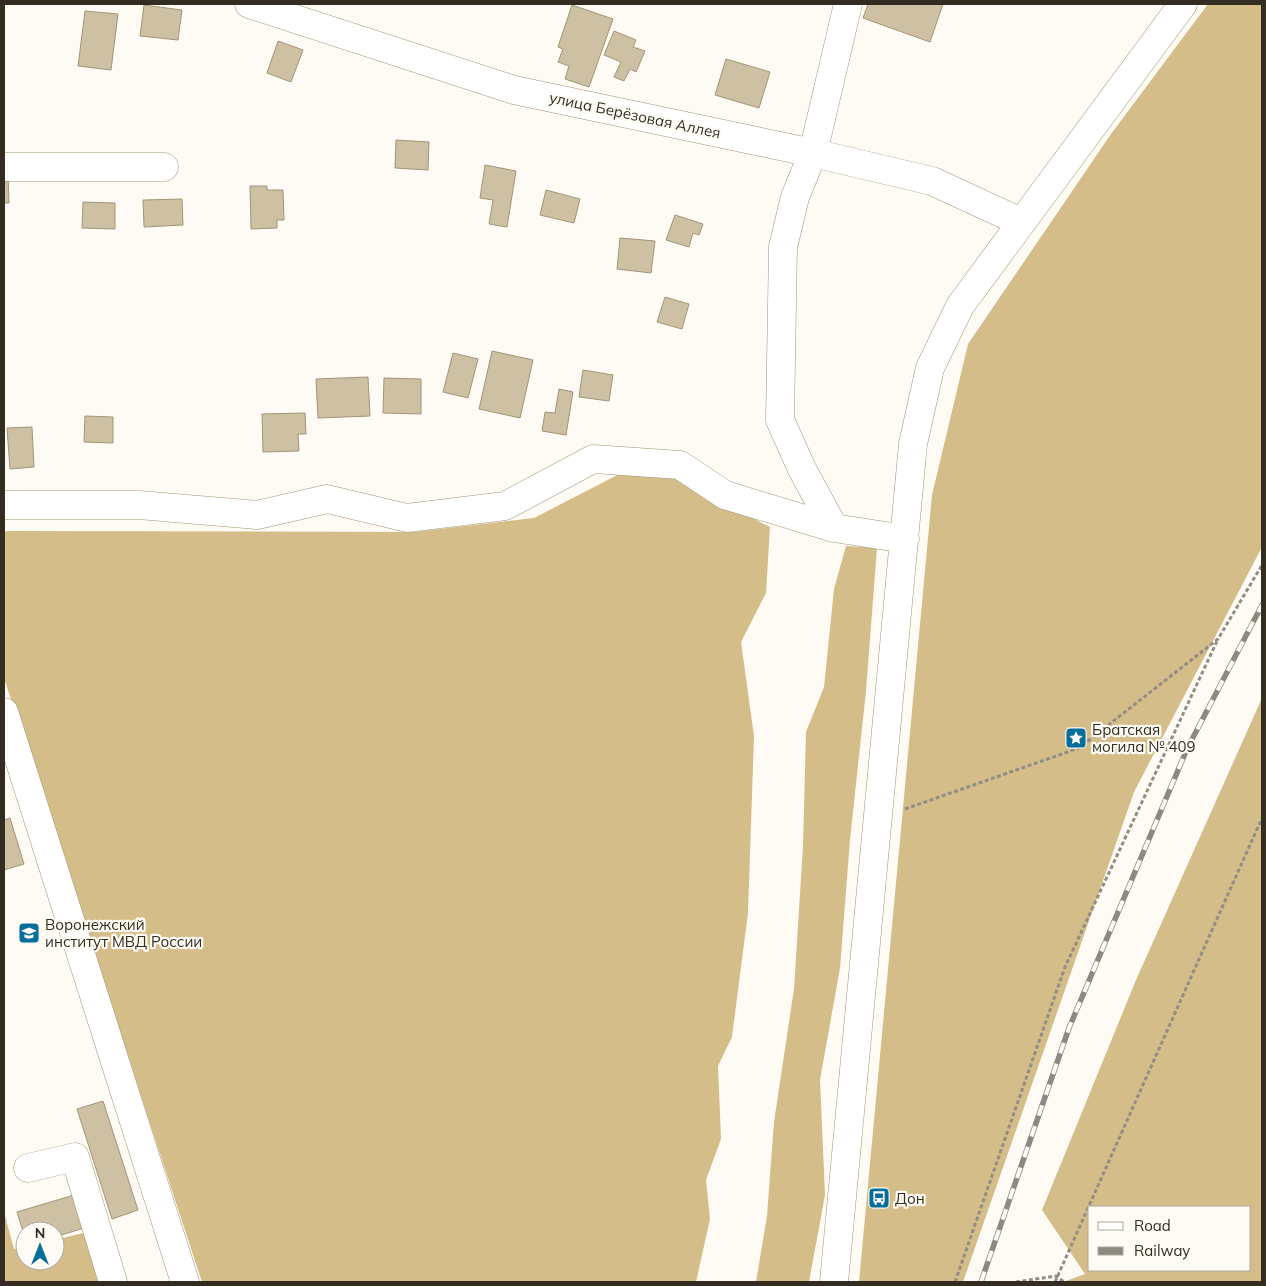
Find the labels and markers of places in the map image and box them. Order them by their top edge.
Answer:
place label: Братская могила № 409 [1092,720,1196,756]
place icon: Братская могила № 409 [1064,726,1088,750]
place label: Воронежский институт МВД России [45,915,202,951]
school or university icon: Воронежский институт МВД России [17,921,41,945]
bus stop icon: Дон [867,1186,891,1210]
place label: Дон [895,1189,925,1208]

